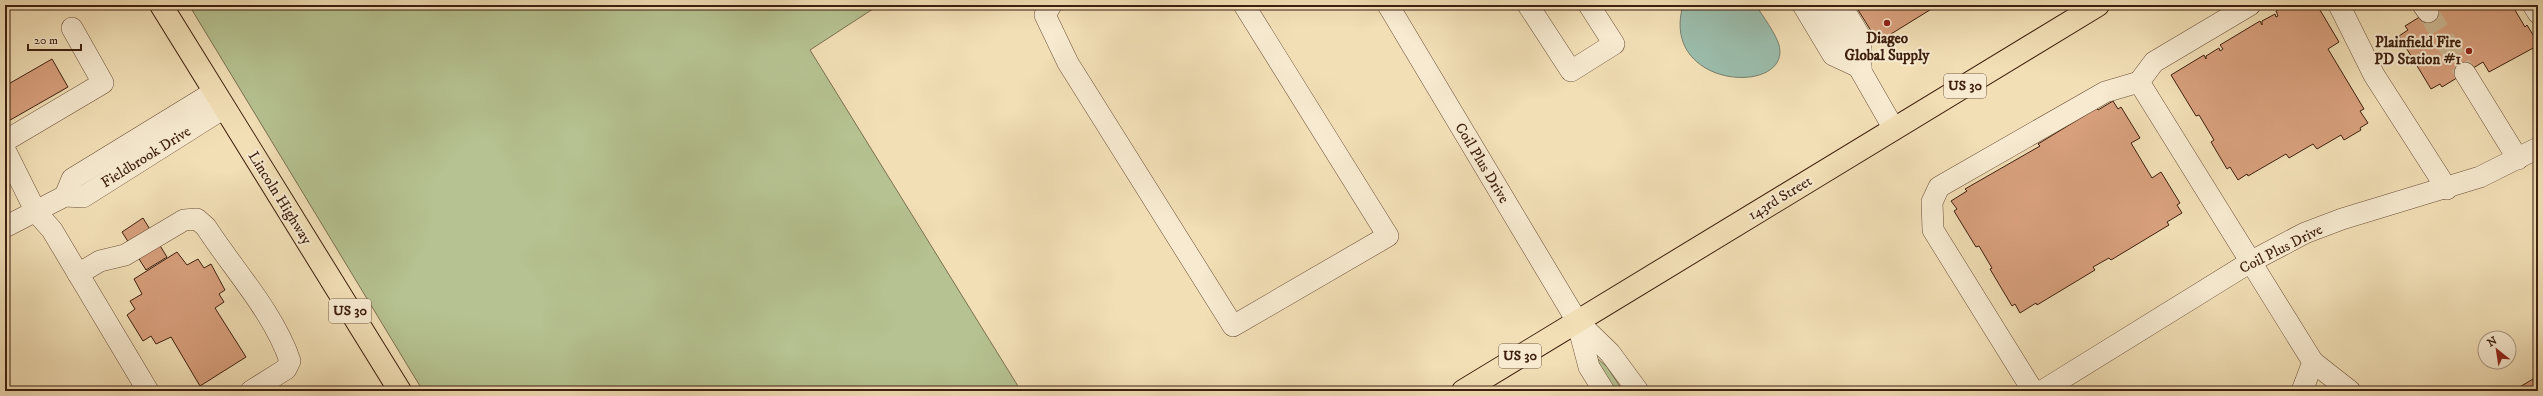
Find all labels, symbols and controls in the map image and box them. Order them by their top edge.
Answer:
marker: Diageo Global Supply [1882,18,1892,28]
scale bar [28,26,81,52]
place label: Diageo Global Supply [1845,29,1930,65]
text: 20 m [34,33,58,48]
place label: Plainfield Fire PD Station #1 [2374,33,2462,69]
marker: Plainfield Fire PD Station #1 [2464,46,2474,56]
road number: US 30 [1944,74,1986,98]
street label: Coil Plus Drive [1450,119,1514,207]
street label: Fieldbrook Drive [98,122,194,192]
street label: Lincoln Highway [244,148,317,249]
street label: 143rd Street [1744,171,1816,225]
street label: Coil Plus Drive [2236,220,2326,278]
road number: US 30 [329,299,371,323]
north arrow [2477,330,2517,370]
text: N [2485,334,2500,351]
road number: US 30 [1499,344,1541,368]

